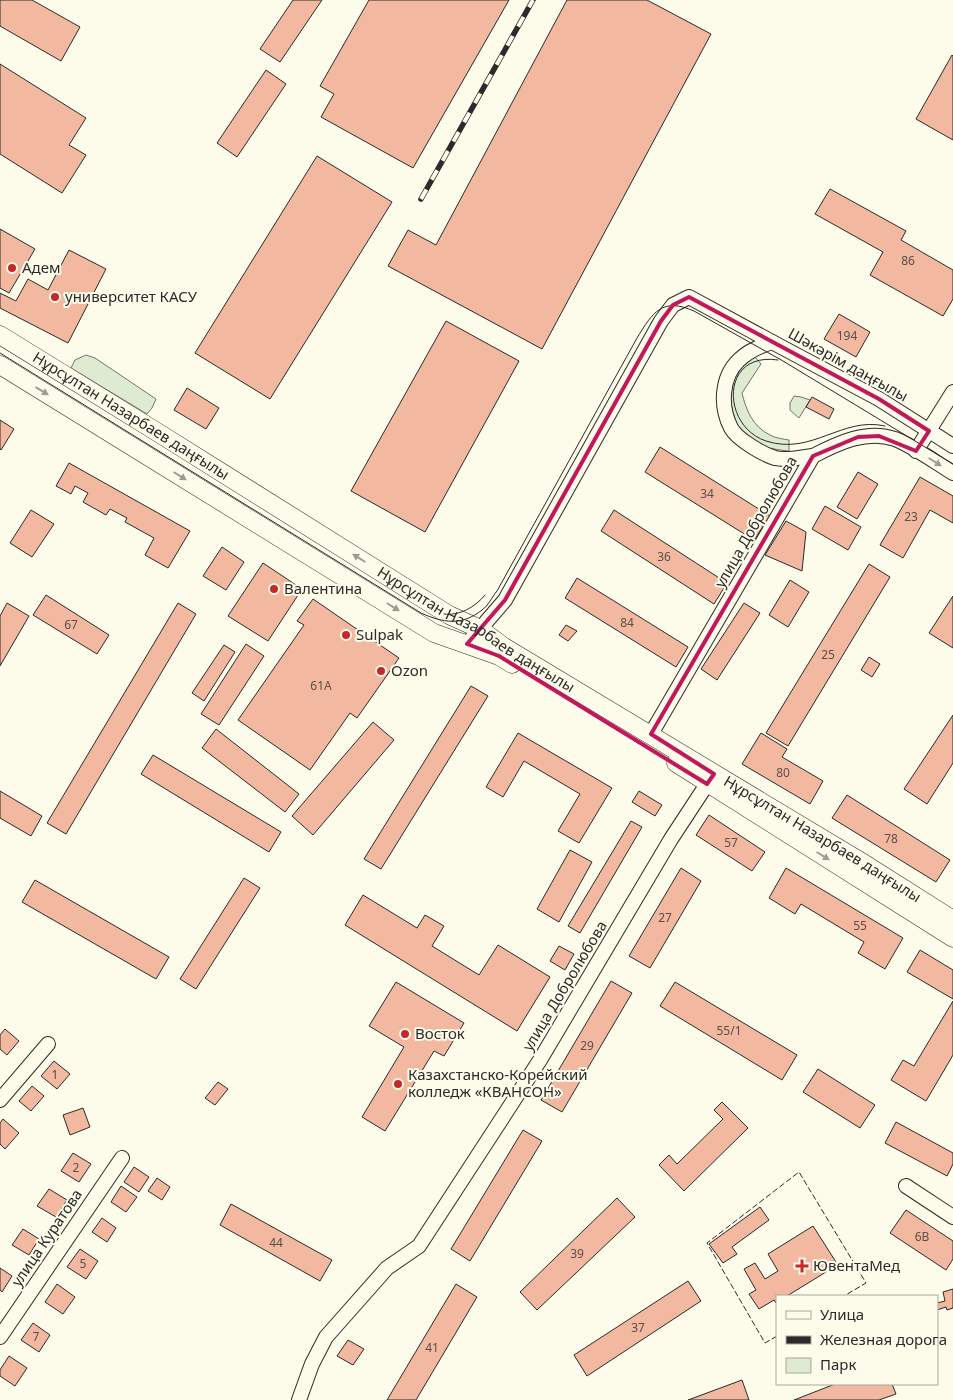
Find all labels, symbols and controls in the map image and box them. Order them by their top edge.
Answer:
house number: 86 [901,252,915,269]
place label: Адем [22,257,60,277]
marker: Адем [6,262,18,274]
place label: университет КАСУ [65,286,198,306]
marker: университет КАСУ [49,291,61,303]
street label: Шәкәрім даңғылы [785,323,912,405]
house number: 194 [837,327,857,344]
street label: Нұрсұлтан Назарбаев даңғылы [29,347,234,484]
one-way arrow [35,386,48,395]
street label: улица Добролюбова [709,452,801,591]
one-way arrow [928,457,941,466]
one-way arrow [173,472,186,481]
house number: 34 [700,485,714,502]
house number: 23 [904,508,918,525]
house number: 36 [657,548,671,565]
one-way arrow [352,553,366,563]
street label: Нұрсұлтан Назарбаев даңғылы [374,562,579,696]
place label: Валентина [284,578,362,598]
marker: Валентина [268,583,280,595]
one-way arrow [386,603,399,612]
house number: 84 [620,614,634,631]
house number: 67 [64,616,78,633]
place label: Sulpak [356,624,403,644]
marker: Sulpak [340,629,352,641]
house number: 25 [821,646,835,663]
place label: Ozon [391,660,428,680]
marker: Ozon [375,665,387,677]
house number: 61А [310,677,332,694]
house number: 80 [776,764,790,781]
street label: Нұрсұлтан Назарбаев даңғылы [720,771,925,906]
house number: 78 [884,830,898,847]
house number: 57 [724,834,738,851]
one-way arrow [816,851,829,861]
house number: 27 [658,909,672,926]
street label: улица Добролюбова [517,917,611,1054]
house number: 55 [853,917,867,934]
house number: 55/1 [716,1022,742,1039]
place label: Восток [415,1023,465,1043]
marker: Восток [399,1028,411,1040]
house number: 29 [580,1037,594,1054]
place label: Казахстанско-Корейский колледж «КВАНСОН» [408,1064,588,1101]
house number: 1 [52,1066,58,1083]
marker: Казахстанско-Корейский колледж «КВАНСОН» [392,1078,404,1090]
house number: 2 [73,1159,80,1176]
street label: улица Куратова [6,1185,86,1290]
house number: 6В [915,1228,930,1245]
house number: 44 [269,1234,283,1251]
house number: 39 [570,1245,584,1262]
house number: 5 [80,1255,87,1272]
place label: ЮвентаМед [813,1255,900,1275]
marker: ЮвентаМед [795,1259,809,1273]
legend [776,1295,938,1385]
text: Улица [820,1304,864,1324]
house number: 37 [631,1319,645,1336]
house number: 7 [33,1328,40,1345]
text: Железная дорога [820,1329,947,1349]
house number: 41 [425,1339,439,1356]
text: Парк [820,1354,856,1374]

